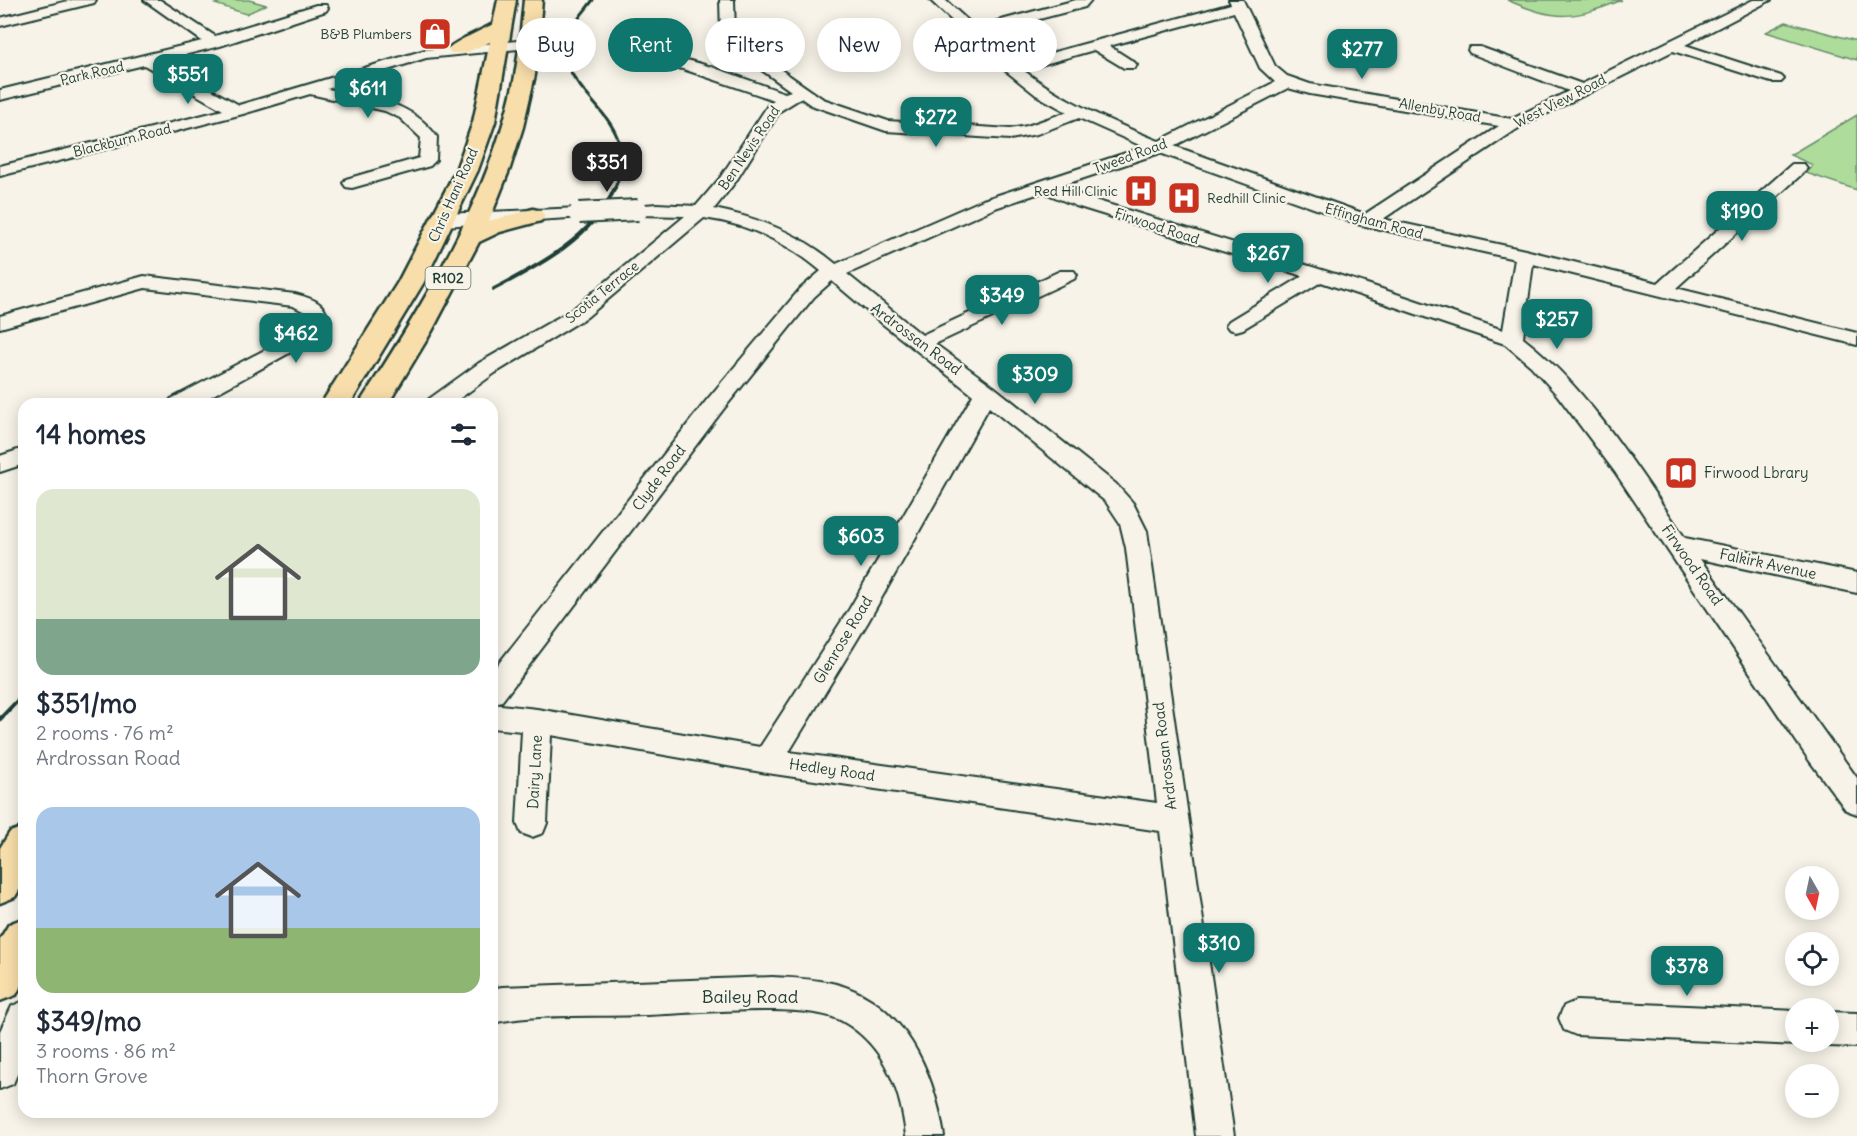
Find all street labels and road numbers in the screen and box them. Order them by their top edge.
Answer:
street label: Park Road [58,57,126,89]
street label: West View Road [1511,70,1609,132]
street label: Allenby Road [1398,94,1482,126]
street label: Ben Nevis Road [714,102,784,194]
street label: Blackburn Road [71,119,173,161]
street label: Tweed Road [1091,134,1169,178]
street label: Chris Hani Road [424,145,482,245]
street label: Effingham Road [1323,199,1425,243]
street label: Firwood Road [1112,204,1202,248]
street label: Scotia Terrace [562,257,642,327]
road number: R102 [426,267,470,289]
street label: Ardrossan Road [867,298,965,379]
street label: Clyde Road [628,441,690,514]
street label: Firwood Road [1658,521,1727,609]
street label: Falkirk Avenue [1718,544,1818,583]
street label: Glenrose Road [809,592,876,687]
street label: Ardrossan Road [1148,701,1181,811]
street label: Dairy Lane [523,734,546,810]
street label: Hedley Road [788,754,876,785]
street label: Bailey Road [702,985,799,1008]

